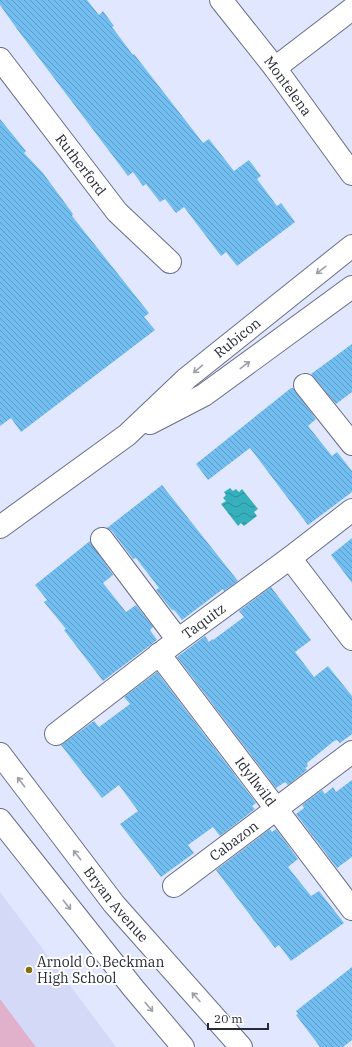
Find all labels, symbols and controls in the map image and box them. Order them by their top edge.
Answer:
street label: Montelena [260,52,316,120]
street label: Rutherford [51,130,110,199]
one-way arrow [316,266,327,274]
street label: Rubicon [210,314,264,362]
one-way arrow [239,361,250,370]
one-way arrow [193,364,203,373]
street label: Taquitz [178,599,229,643]
street label: Idyllwild [231,753,280,810]
one-way arrow [17,776,25,787]
street label: Cabazon [206,817,262,865]
one-way arrow [72,849,81,860]
street label: Bryan Avenue [80,863,152,946]
one-way arrow [63,900,72,911]
place label: Arnold O. Beckman High School [37,953,164,987]
marker: Arnold O. Beckman High School [24,965,34,975]
one-way arrow [192,992,201,1002]
one-way arrow [144,1001,153,1012]
scale bar [208,1005,268,1031]
text: 20 m [214,1011,243,1026]

